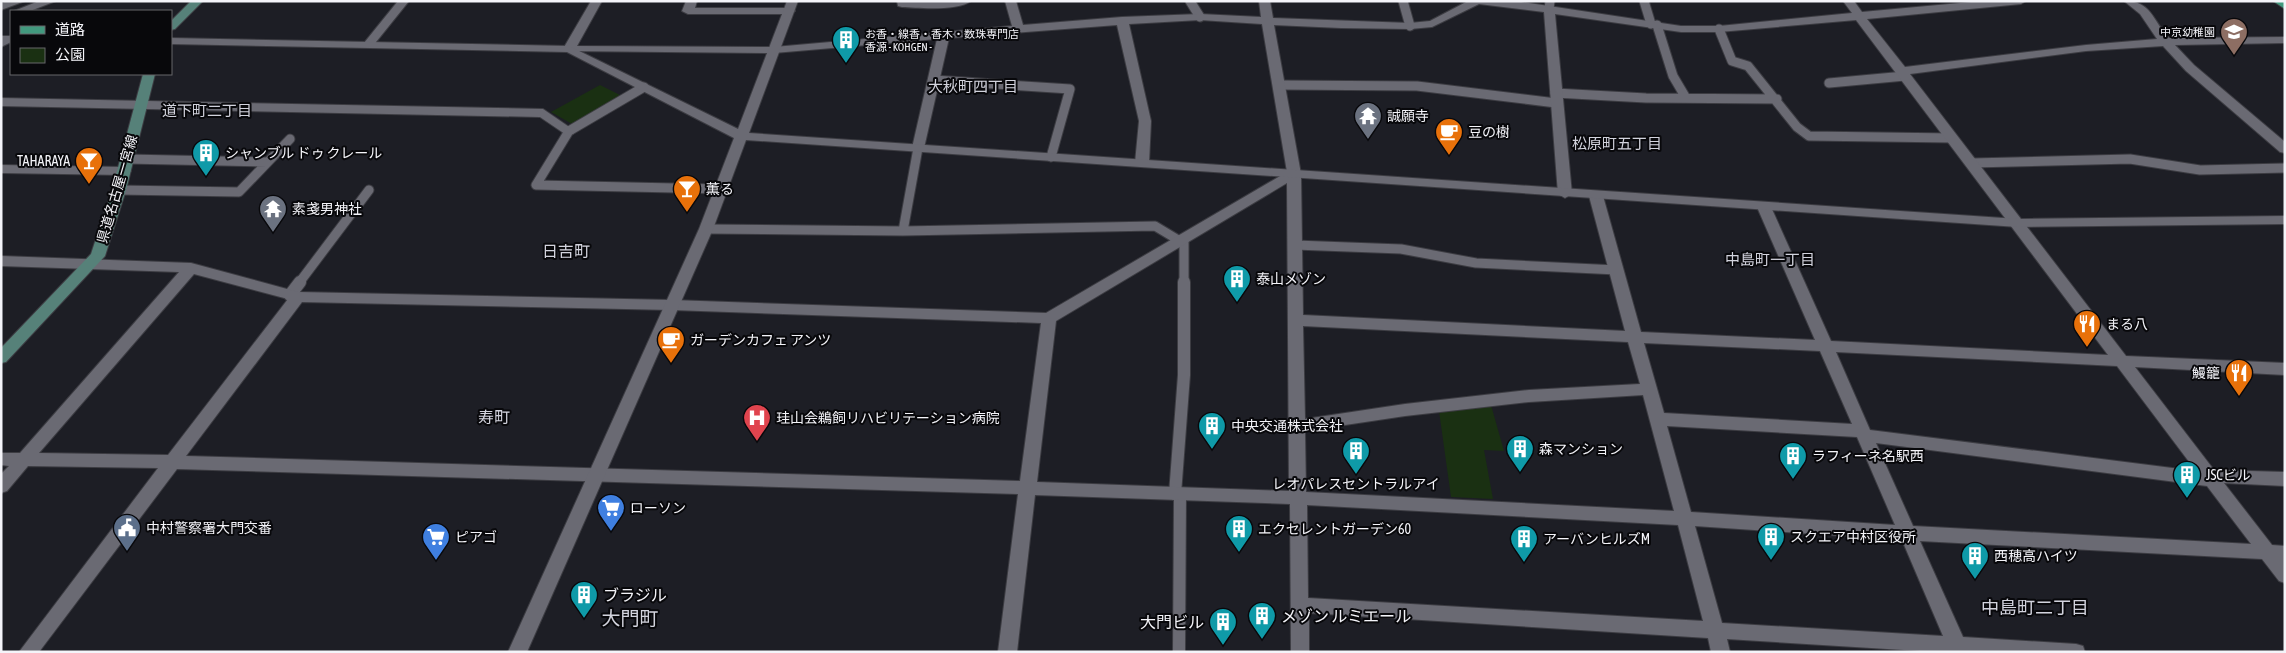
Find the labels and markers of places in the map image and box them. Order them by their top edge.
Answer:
school or university icon: 中京幼稚園 [2219,17,2249,56]
building icon: お香・線香・香木・数珠専門店 香源 - KOHGEN - [831,25,861,64]
place label: 中京幼稚園 [2160,26,2215,38]
place label: お香・線香・香木・数珠専門店 香源 - KOHGEN - [865,28,1019,53]
temple icon: 誠願寺 [1353,101,1383,140]
place label: 誠願寺 [1387,108,1429,124]
cafe icon: 豆の樹 [1434,117,1464,156]
place label: 豆の樹 [1468,124,1510,140]
building icon: シャンブル ドゥ クレール [191,138,221,177]
place label: シャンブル ドゥ クレール [225,145,382,161]
bar icon: TAHARAYA [74,146,104,185]
place label: TAHARAYA [17,153,70,169]
bar icon: 薫る [672,174,702,213]
place label: 薫る [706,181,734,197]
temple icon: 素戔男神社 [258,194,288,233]
place label: 素戔男神社 [292,201,362,217]
building icon: 泰山メゾン [1222,264,1252,303]
place label: 泰山メゾン [1256,271,1326,287]
restaurant icon: まる八 [2072,309,2102,348]
place label: まる八 [2106,316,2148,332]
cafe icon: ガーデンカフェ アンツ [656,325,686,364]
place label: ガーデンカフェ アンツ [690,332,831,348]
restaurant icon: 鰻籠 [2224,358,2254,397]
place label: 鰻籠 [2192,365,2220,381]
hospital icon: 珪山会鵜飼リハビリテーション病院 [742,403,772,442]
place label: 珪山会鵜飼リハビリテーション病院 [776,410,1000,426]
building icon: 中央交通株式会社 [1197,411,1227,450]
place label: 中央交通株式会社 [1231,418,1343,434]
building icon: 森マンション [1505,434,1535,473]
building icon: レオパレスセントラルアイ [1341,436,1371,475]
place label: 森マンション [1539,441,1623,457]
building icon: ラフィーネ名駅西 [1778,441,1808,480]
place label: ラフィーネ名駅西 [1812,448,1924,464]
building icon: JSCビル [2172,460,2202,499]
place label: JSCビル [2206,467,2251,483]
place label: レオパレスセントラルアイ [1272,476,1440,492]
supermarket icon: ローソン [596,493,626,532]
place label: ローソン [630,500,686,516]
public building icon: 中村警察署大門交番 [112,513,142,552]
building icon: エクセレントガーデン60 [1224,514,1254,553]
place label: 中村警察署大門交番 [146,520,272,536]
place label: エクセレントガーデン60 [1258,521,1412,537]
supermarket icon: ピアゴ [421,522,451,561]
building icon: スクエア中村区役所 [1756,522,1786,561]
building icon: アーバンヒルズM [1509,524,1539,563]
place label: ピアゴ [455,529,497,545]
place label: スクエア中村区役所 [1790,529,1916,545]
place label: アーバンヒルズM [1543,531,1650,547]
building icon: 西穂高ハイツ [1960,541,1990,580]
place label: 西穂高ハイツ [1994,548,2078,564]
building icon: ブラジル [569,580,599,619]
place label: ブラジル [603,586,667,604]
building icon: メゾン ルミエール [1247,601,1277,640]
building icon: 大門ビル [1208,607,1238,646]
place label: メゾン ルミエール [1281,607,1411,625]
place label: 大門ビル [1140,613,1204,631]

